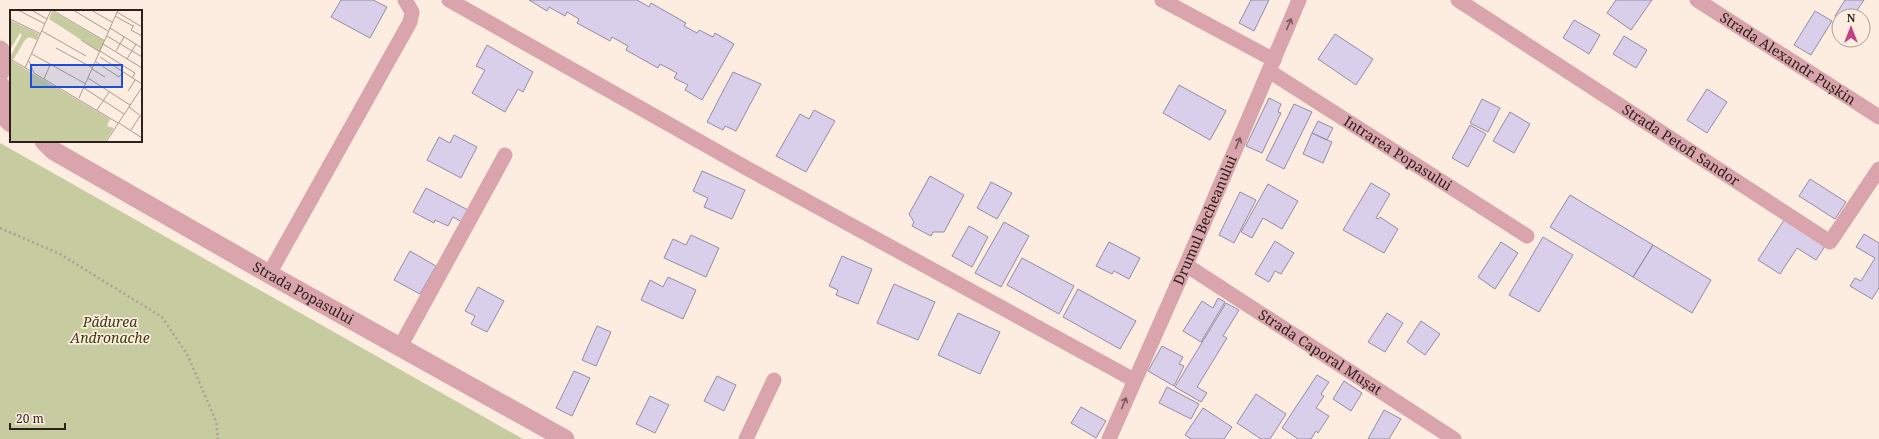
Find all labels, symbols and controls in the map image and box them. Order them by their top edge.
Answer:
street label: Strada Alexandr Pușkin [1717,7,1860,109]
north arrow [1831,8,1871,48]
inset map [10,10,142,142]
text: N [1847,10,1856,25]
one-way arrow [1286,18,1293,30]
street label: Strada Petofi Sandor [1619,99,1744,190]
street label: Intrarea Popasului [1340,111,1456,195]
one-way arrow [1235,138,1242,150]
street label: Drumul Becheanului [1168,152,1241,288]
street label: Strada Popasului [250,257,358,329]
street label: Strada Caporal Mușat [1255,305,1386,399]
park label: Pădurea Andronache [69,312,150,347]
one-way arrow [1121,398,1128,410]
scale bar [10,405,65,431]
text: 20 m [16,410,44,427]

